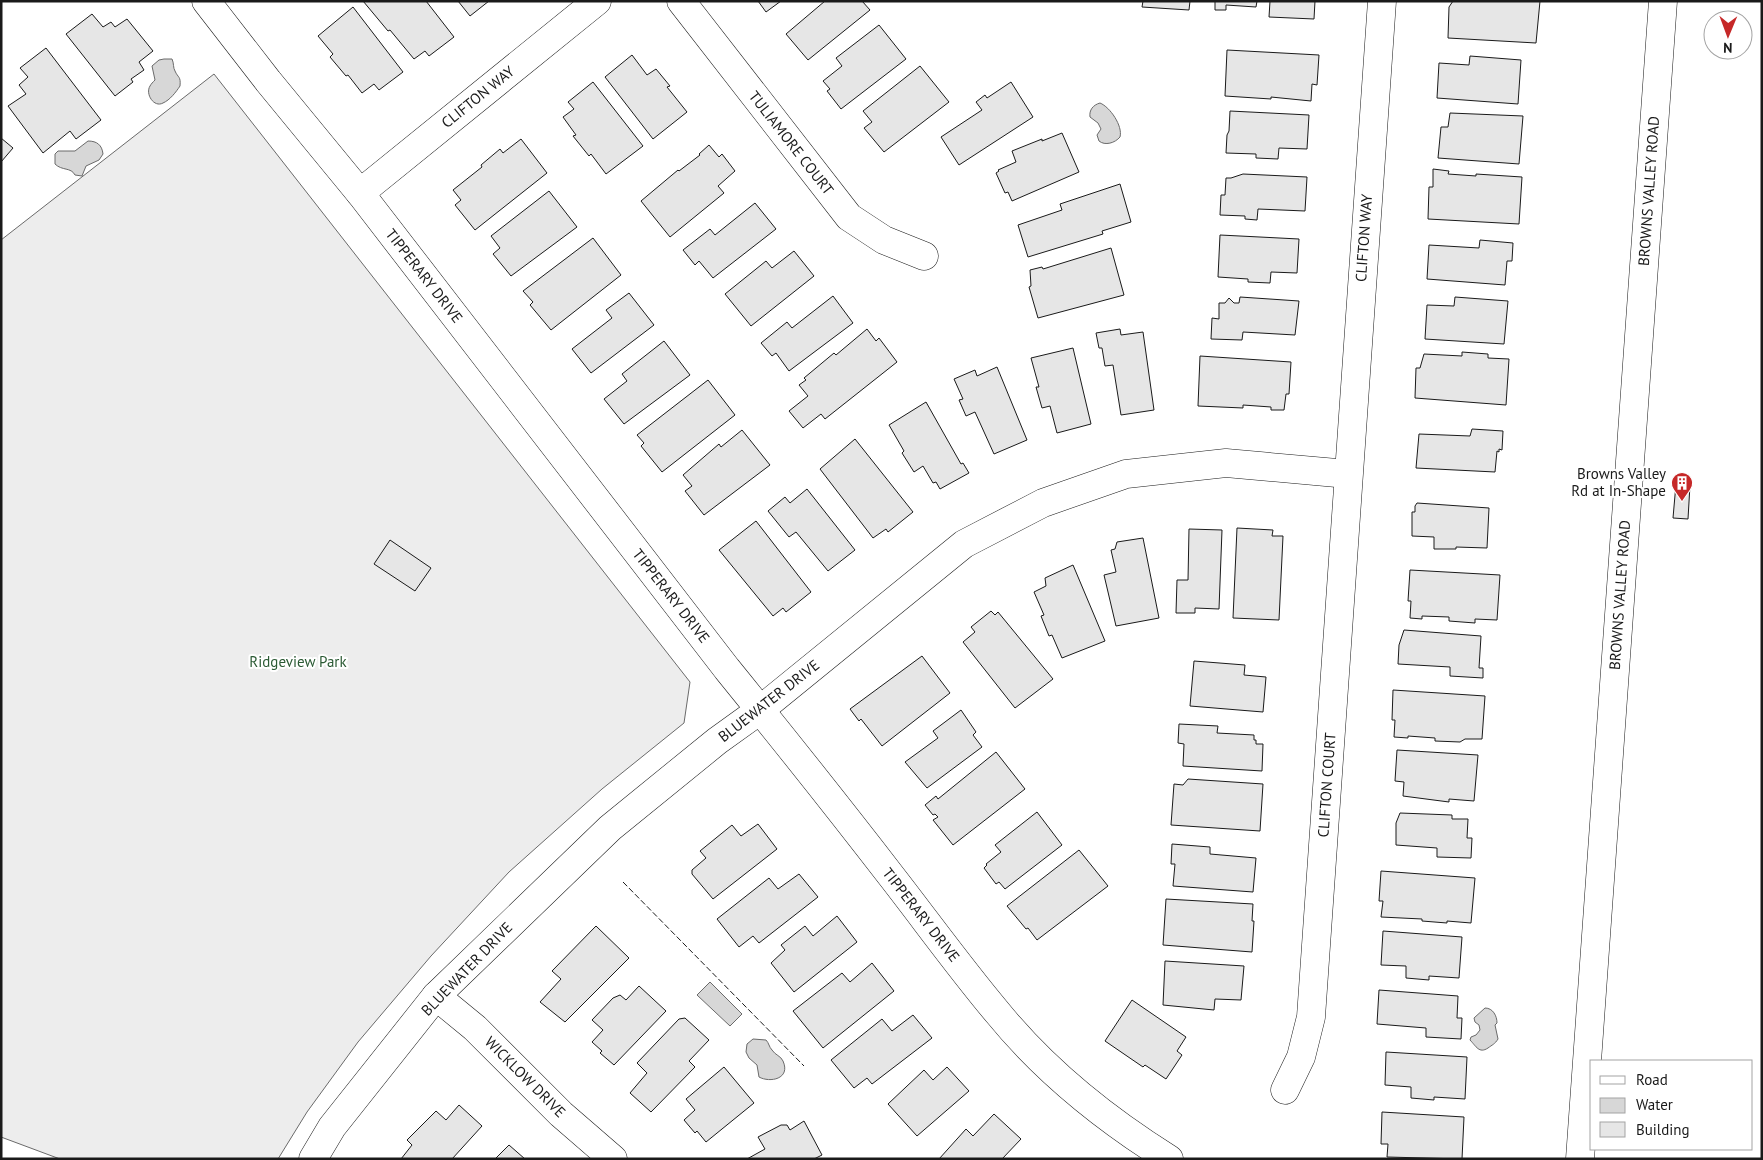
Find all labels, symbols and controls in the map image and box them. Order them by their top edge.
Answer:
north arrow [1703,10,1753,60]
text: N [1723,39,1733,57]
street label: CLIFTON WAY [437,61,518,132]
street label: TULIAMORE COURT [745,87,838,199]
street label: BROWNS VALLEY ROAD [1634,116,1663,266]
street label: CLIFTON WAY [1351,193,1376,283]
street label: TIPPERARY DRIVE [382,225,467,327]
place label: Browns Valley Rd at In-Shape [1571,464,1666,500]
building icon: Browns Valley Rd at In-Shape [1670,471,1694,502]
street label: BROWNS VALLEY ROAD [1605,520,1634,670]
street label: TIPPERARY DRIVE [629,545,714,647]
park label: Ridgeview Park [249,652,347,671]
street label: BLUEWATER DRIVE [714,655,823,746]
street label: CLIFTON COURT [1313,731,1340,838]
street label: TIPPERARY DRIVE [879,864,964,966]
street label: BLUEWATER DRIVE [417,918,516,1020]
street label: WICKLOW DRIVE [481,1032,570,1121]
legend [1590,1060,1753,1150]
text: Road [1636,1070,1668,1089]
text: Water [1636,1095,1673,1114]
text: Building [1636,1120,1690,1139]

